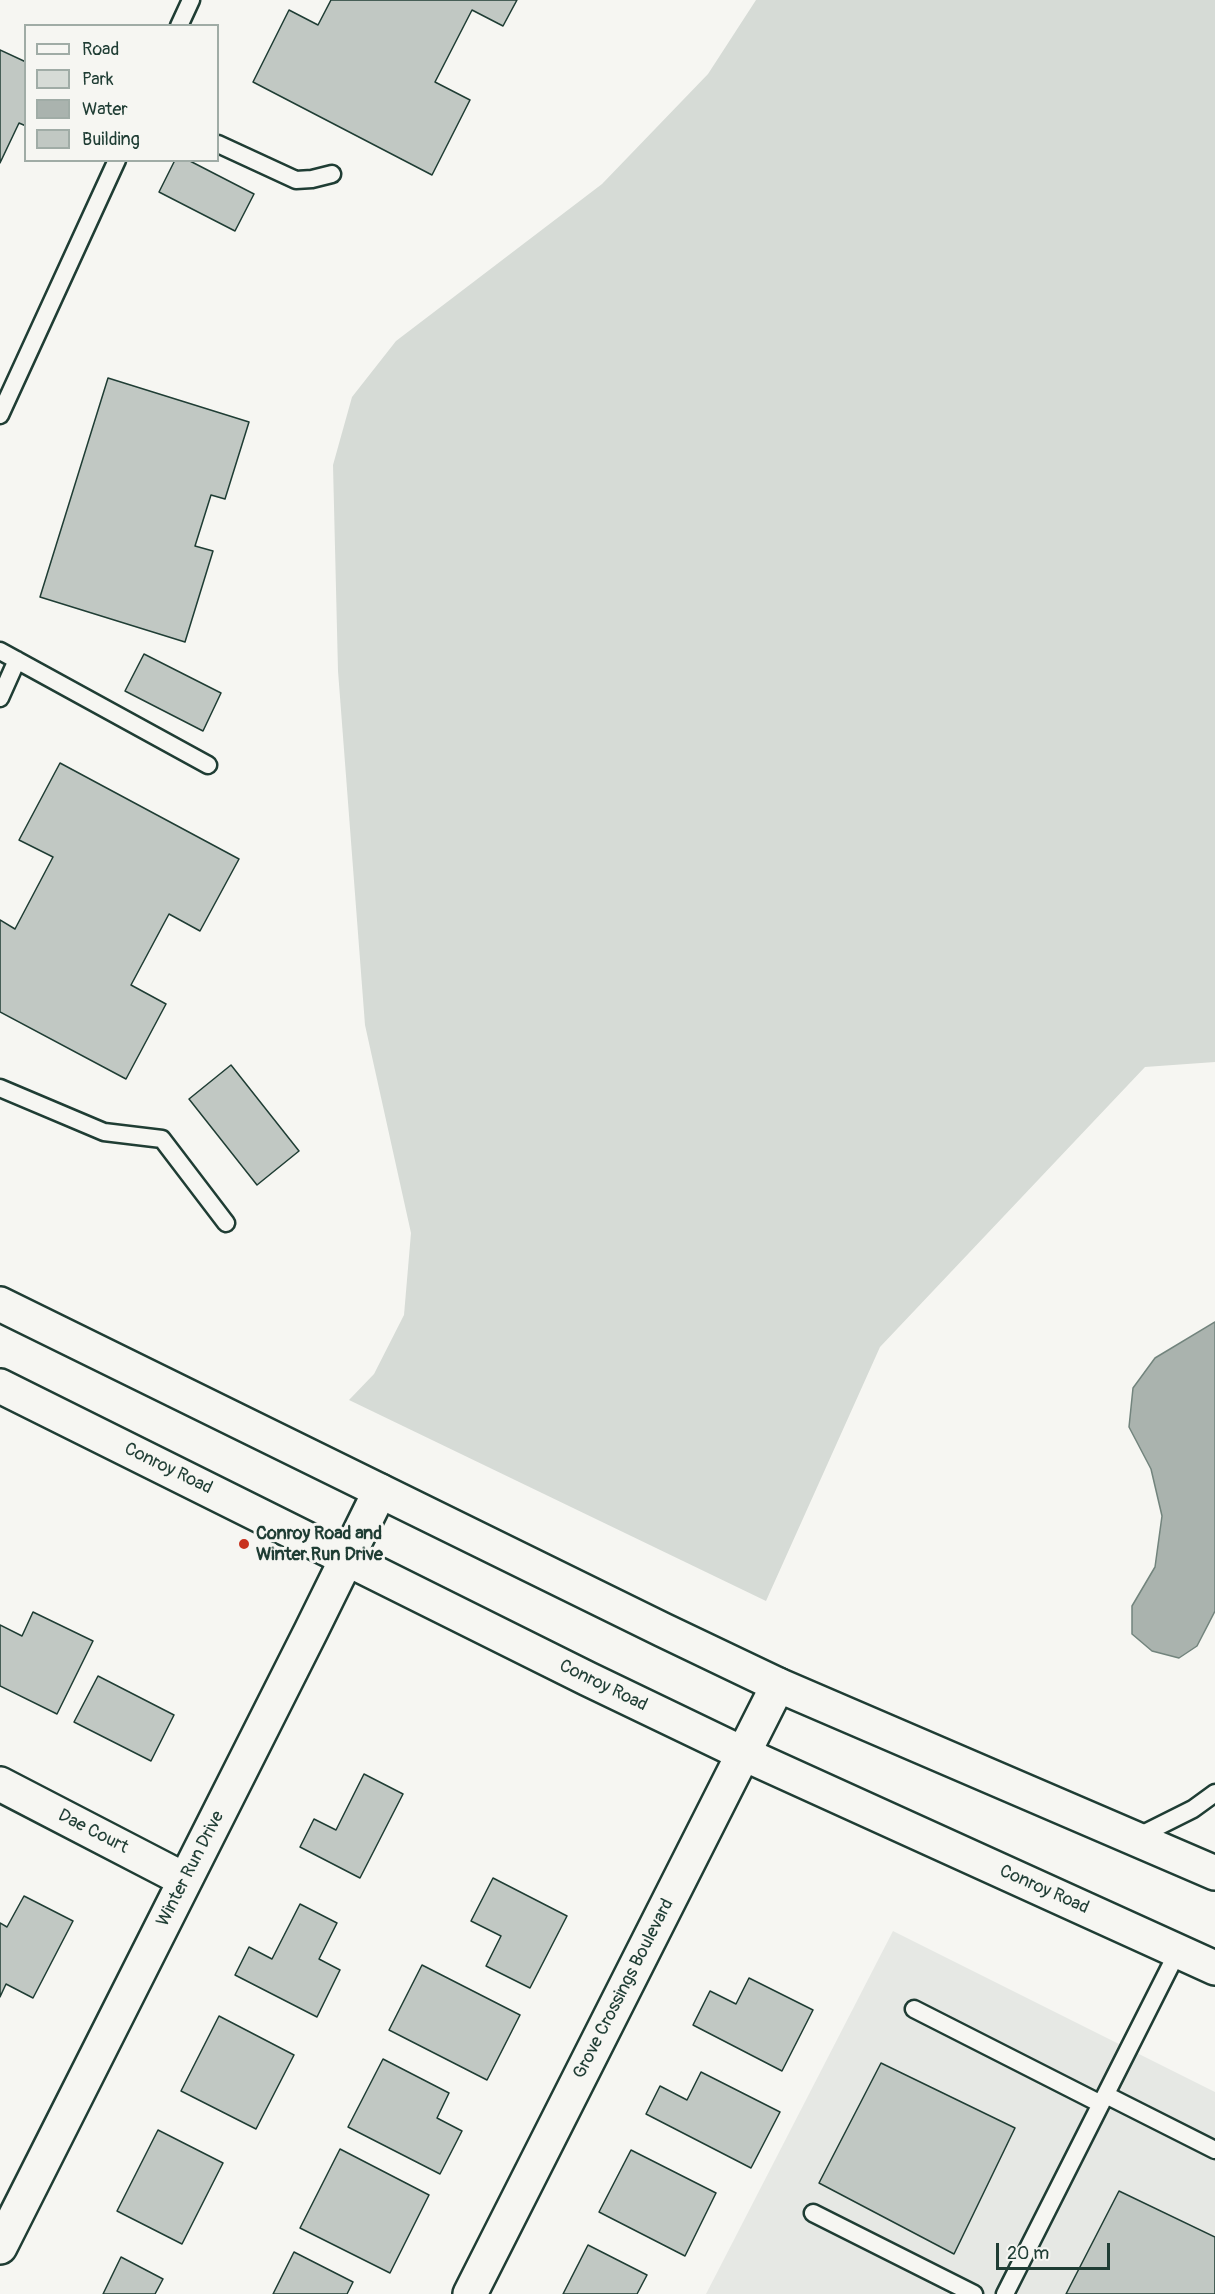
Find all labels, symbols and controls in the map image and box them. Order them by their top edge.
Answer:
legend [24,24,219,162]
text: Road [82,38,119,61]
text: Park [82,68,114,91]
text: Water [82,98,128,121]
text: Building [82,128,140,151]
street label: Conroy Road [120,1438,216,1500]
place label: Conroy Road and Winter Run Drive [256,1523,383,1565]
marker: Conroy Road and Winter Run Drive [237,1537,251,1551]
street label: Conroy Road [555,1655,651,1717]
street label: Dae Court [54,1805,132,1859]
street label: Winter Run Drive [153,1808,229,1930]
street label: Conroy Road [996,1861,1092,1919]
street label: Grove Crossings Boulevard [569,1895,679,2083]
scale bar [999,2231,1113,2269]
text: 20 m [1007,2242,1049,2265]

